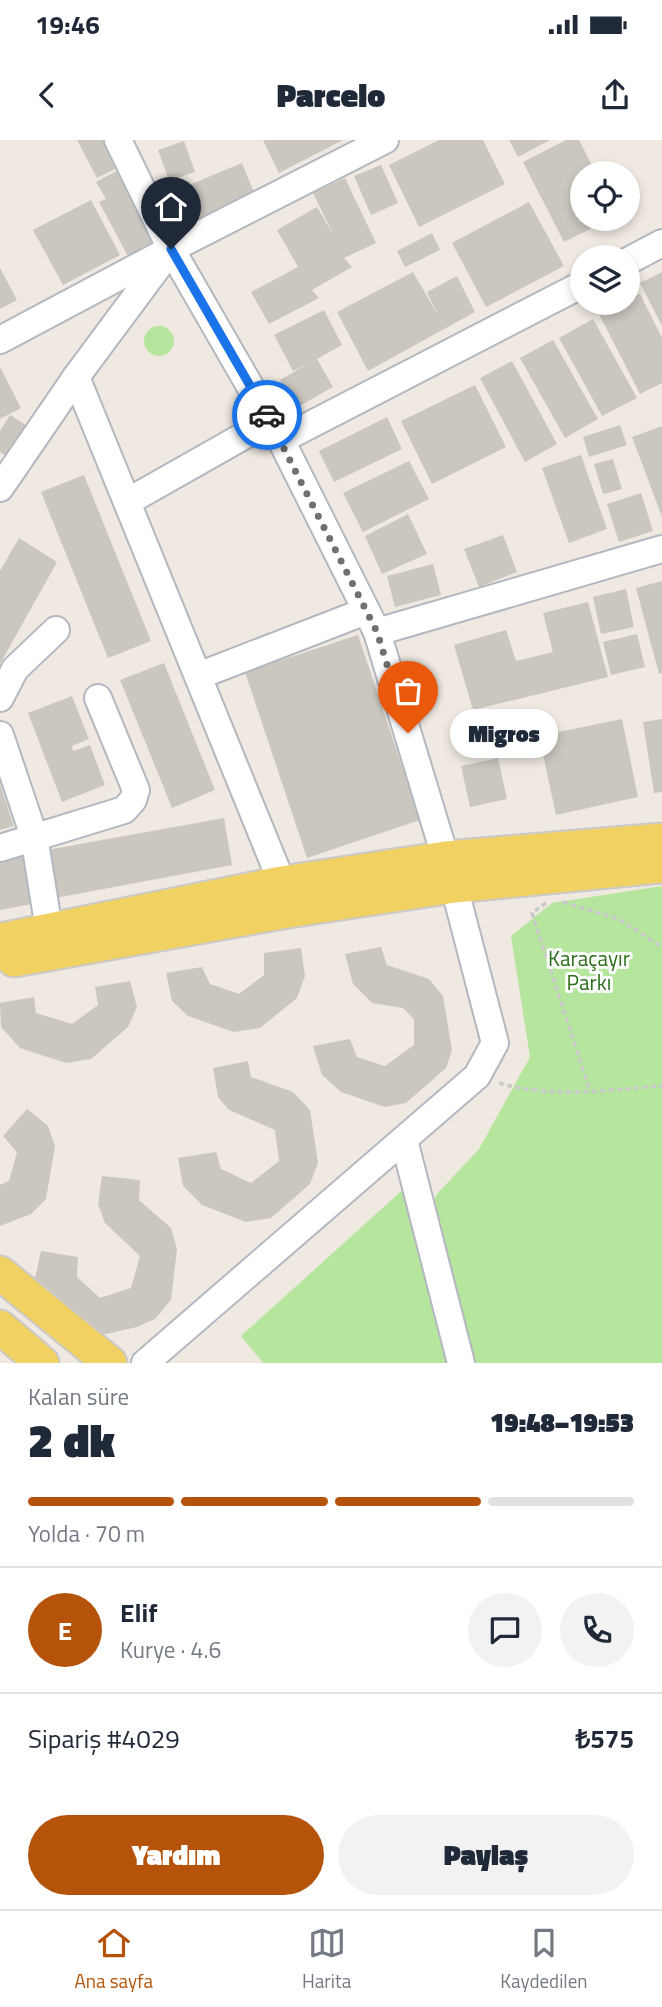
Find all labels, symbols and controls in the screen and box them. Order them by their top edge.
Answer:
text: 19:46 [35,5,100,44]
text: Parcelo [277,71,385,119]
icon: back [28,76,66,114]
icon: share [596,76,634,114]
map controls [570,161,640,315]
button: locate [570,161,640,231]
pin [141,177,201,249]
icon: home [152,188,190,226]
button: layers [570,245,640,315]
courier [232,380,302,450]
icon: car [248,396,286,434]
pin [378,661,438,733]
icon: bag [389,672,427,710]
callout: Migros [450,708,558,758]
text: Migros [468,716,540,751]
park label: Karaçayır Parkı [548,942,630,998]
text: Kalan süre [28,1379,129,1414]
text: 19:48–19:53 [490,1403,634,1442]
text: 2 dk [28,1405,115,1475]
text: Yolda · 70 m [28,1516,145,1551]
text: Elif [120,1593,157,1632]
button: chat [468,1593,542,1667]
button: phone [560,1593,634,1667]
text: E [58,1611,72,1650]
text: Kurye · 4.6 [120,1632,221,1667]
text: Sipariş #4029 [28,1719,180,1758]
text: ₺575 [575,1719,634,1758]
button: Yardım [28,1815,324,1895]
button: Paylaş [338,1815,634,1895]
tab: Ana sayfa [74,1924,153,1995]
tab: Harita [302,1924,351,1995]
tab: Kaydedilen [500,1924,587,1995]

